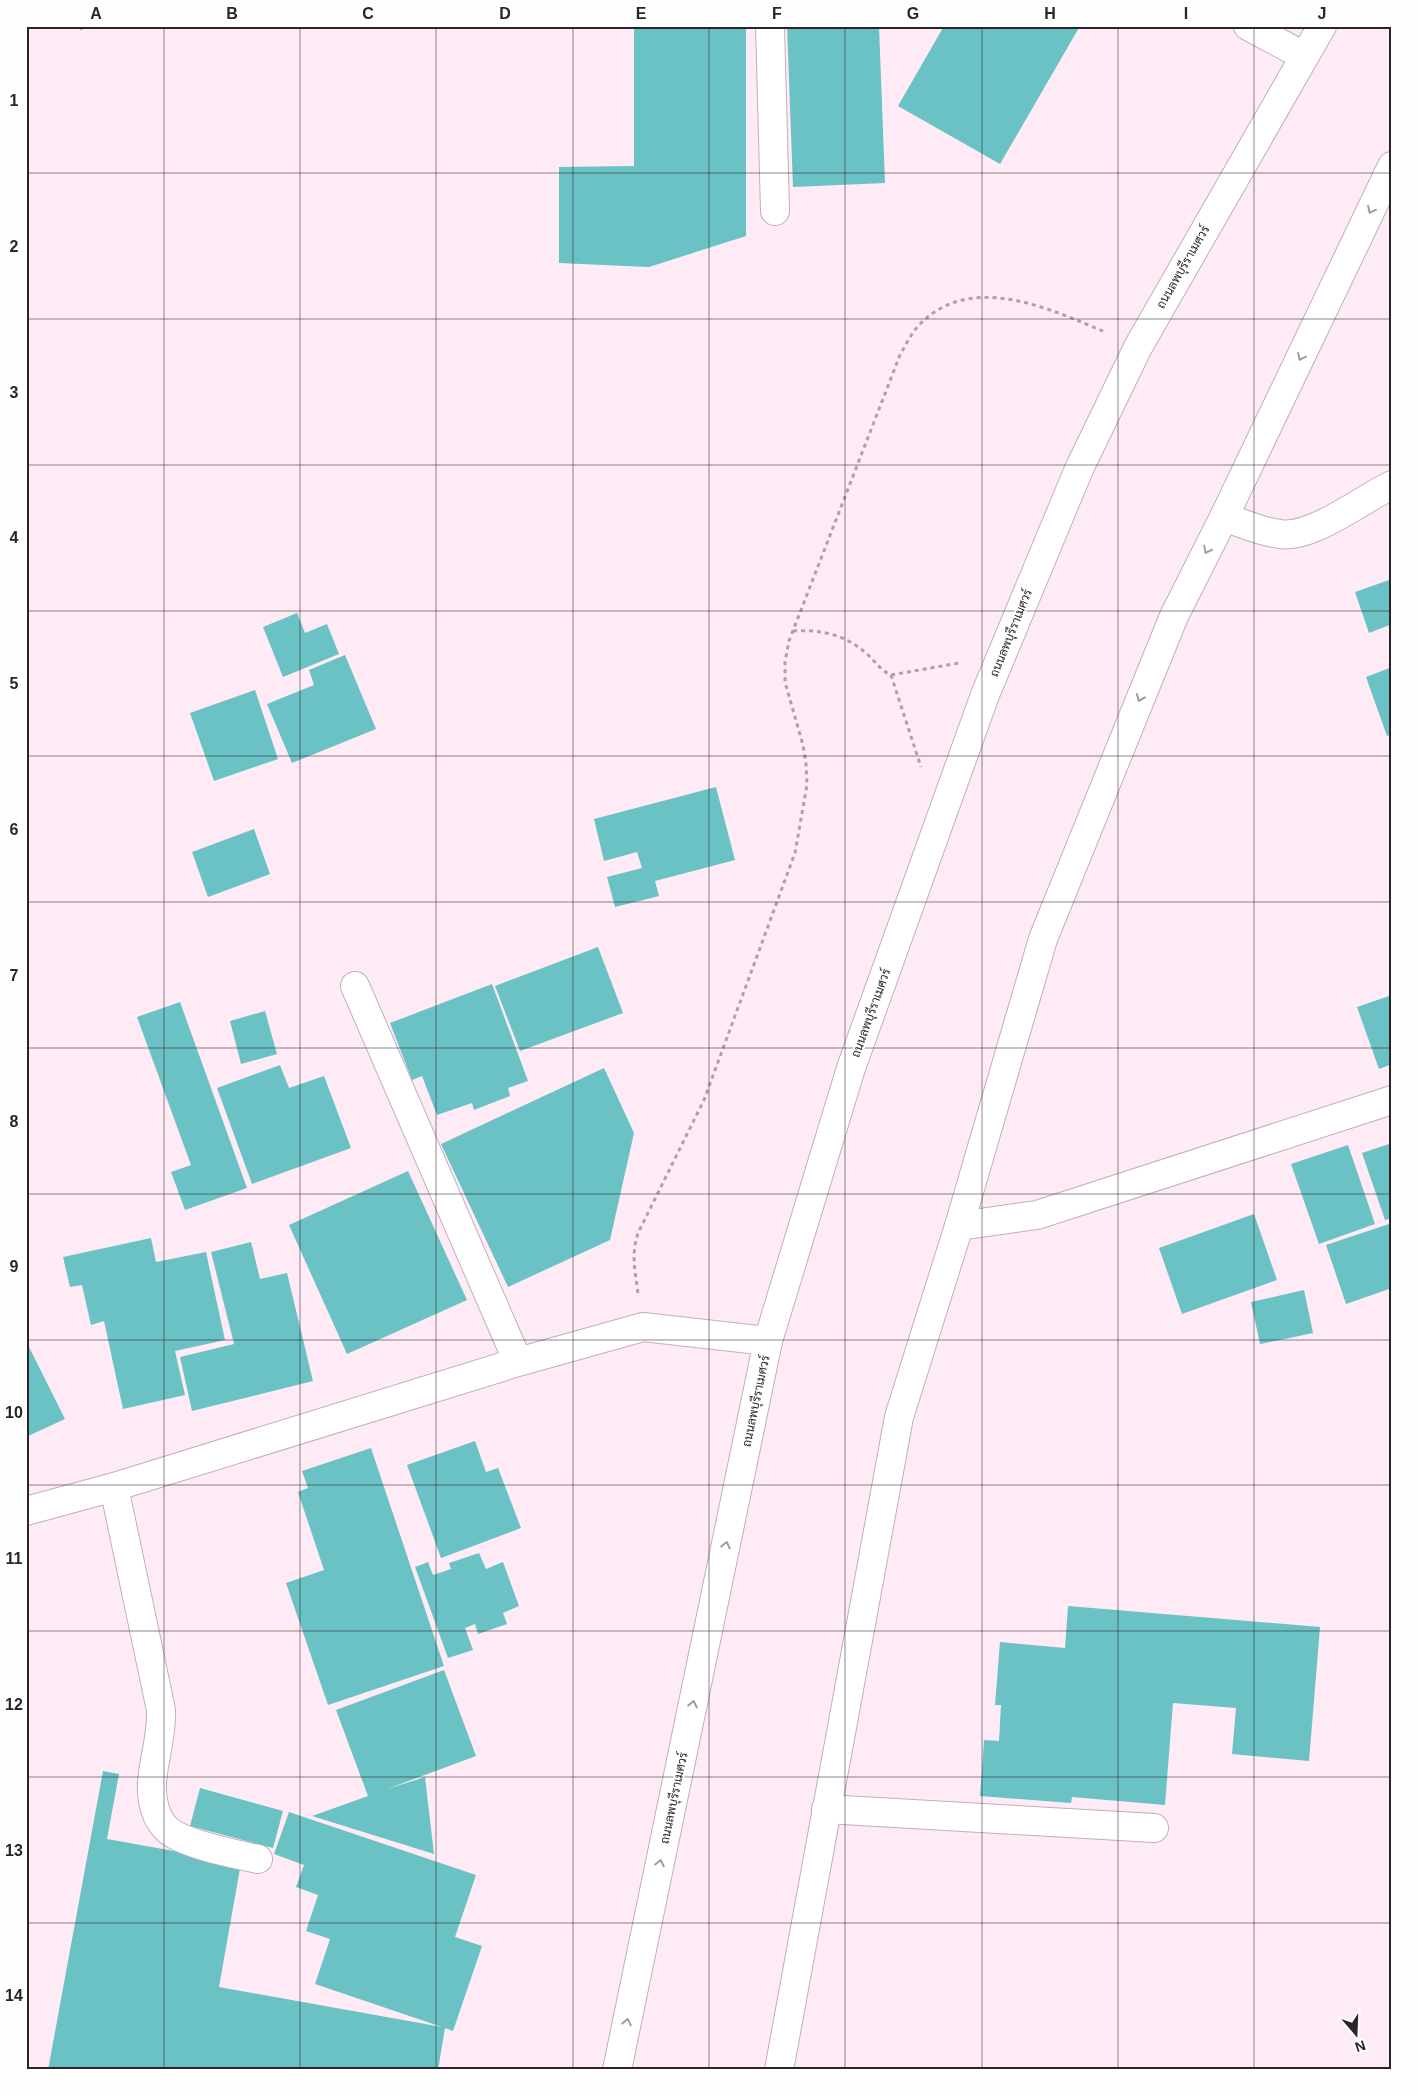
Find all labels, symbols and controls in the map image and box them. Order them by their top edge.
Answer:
text: A [90,5,102,22]
text: B [226,5,238,22]
text: C [362,5,374,22]
text: D [499,5,511,22]
text: E [636,5,647,22]
text: F [772,5,782,22]
text: G [907,5,919,22]
text: H [1044,5,1056,22]
text: I [1184,5,1188,22]
text: J [1318,5,1326,22]
text: 1 [10,92,19,109]
one-way arrow [1366,205,1377,214]
street label: ถนนลพบุรีราเมศวร์ [1153,222,1214,312]
text: 2 [10,238,19,255]
one-way arrow [1296,352,1307,361]
text: 3 [10,384,19,401]
text: 4 [10,529,19,546]
one-way arrow [1203,545,1213,554]
street label: ถนนลพบุรีราเมศวร์ [986,587,1037,680]
text: 5 [10,675,19,692]
one-way arrow [1136,694,1146,702]
text: 6 [10,821,19,838]
street label: ถนนลพบุรีราเมศวร์ [848,966,895,1060]
text: 7 [10,967,19,984]
text: 8 [10,1113,19,1130]
text: 9 [10,1258,19,1275]
street label: ถนนลพบุรีราเมศวร์ [738,1354,775,1449]
text: 10 [5,1404,23,1421]
one-way arrow [720,1540,731,1549]
text: 11 [6,1550,23,1567]
text: 12 [5,1696,23,1713]
one-way arrow [687,1699,698,1708]
street label: ถนนลพบุรีราเมศวร์ [656,1751,693,1846]
text: 13 [5,1842,23,1859]
one-way arrow [654,1858,665,1867]
text: 14 [5,1987,23,2004]
north arrow [1330,2008,1380,2058]
one-way arrow [621,2018,632,2026]
text: N [1353,2037,1368,2056]

